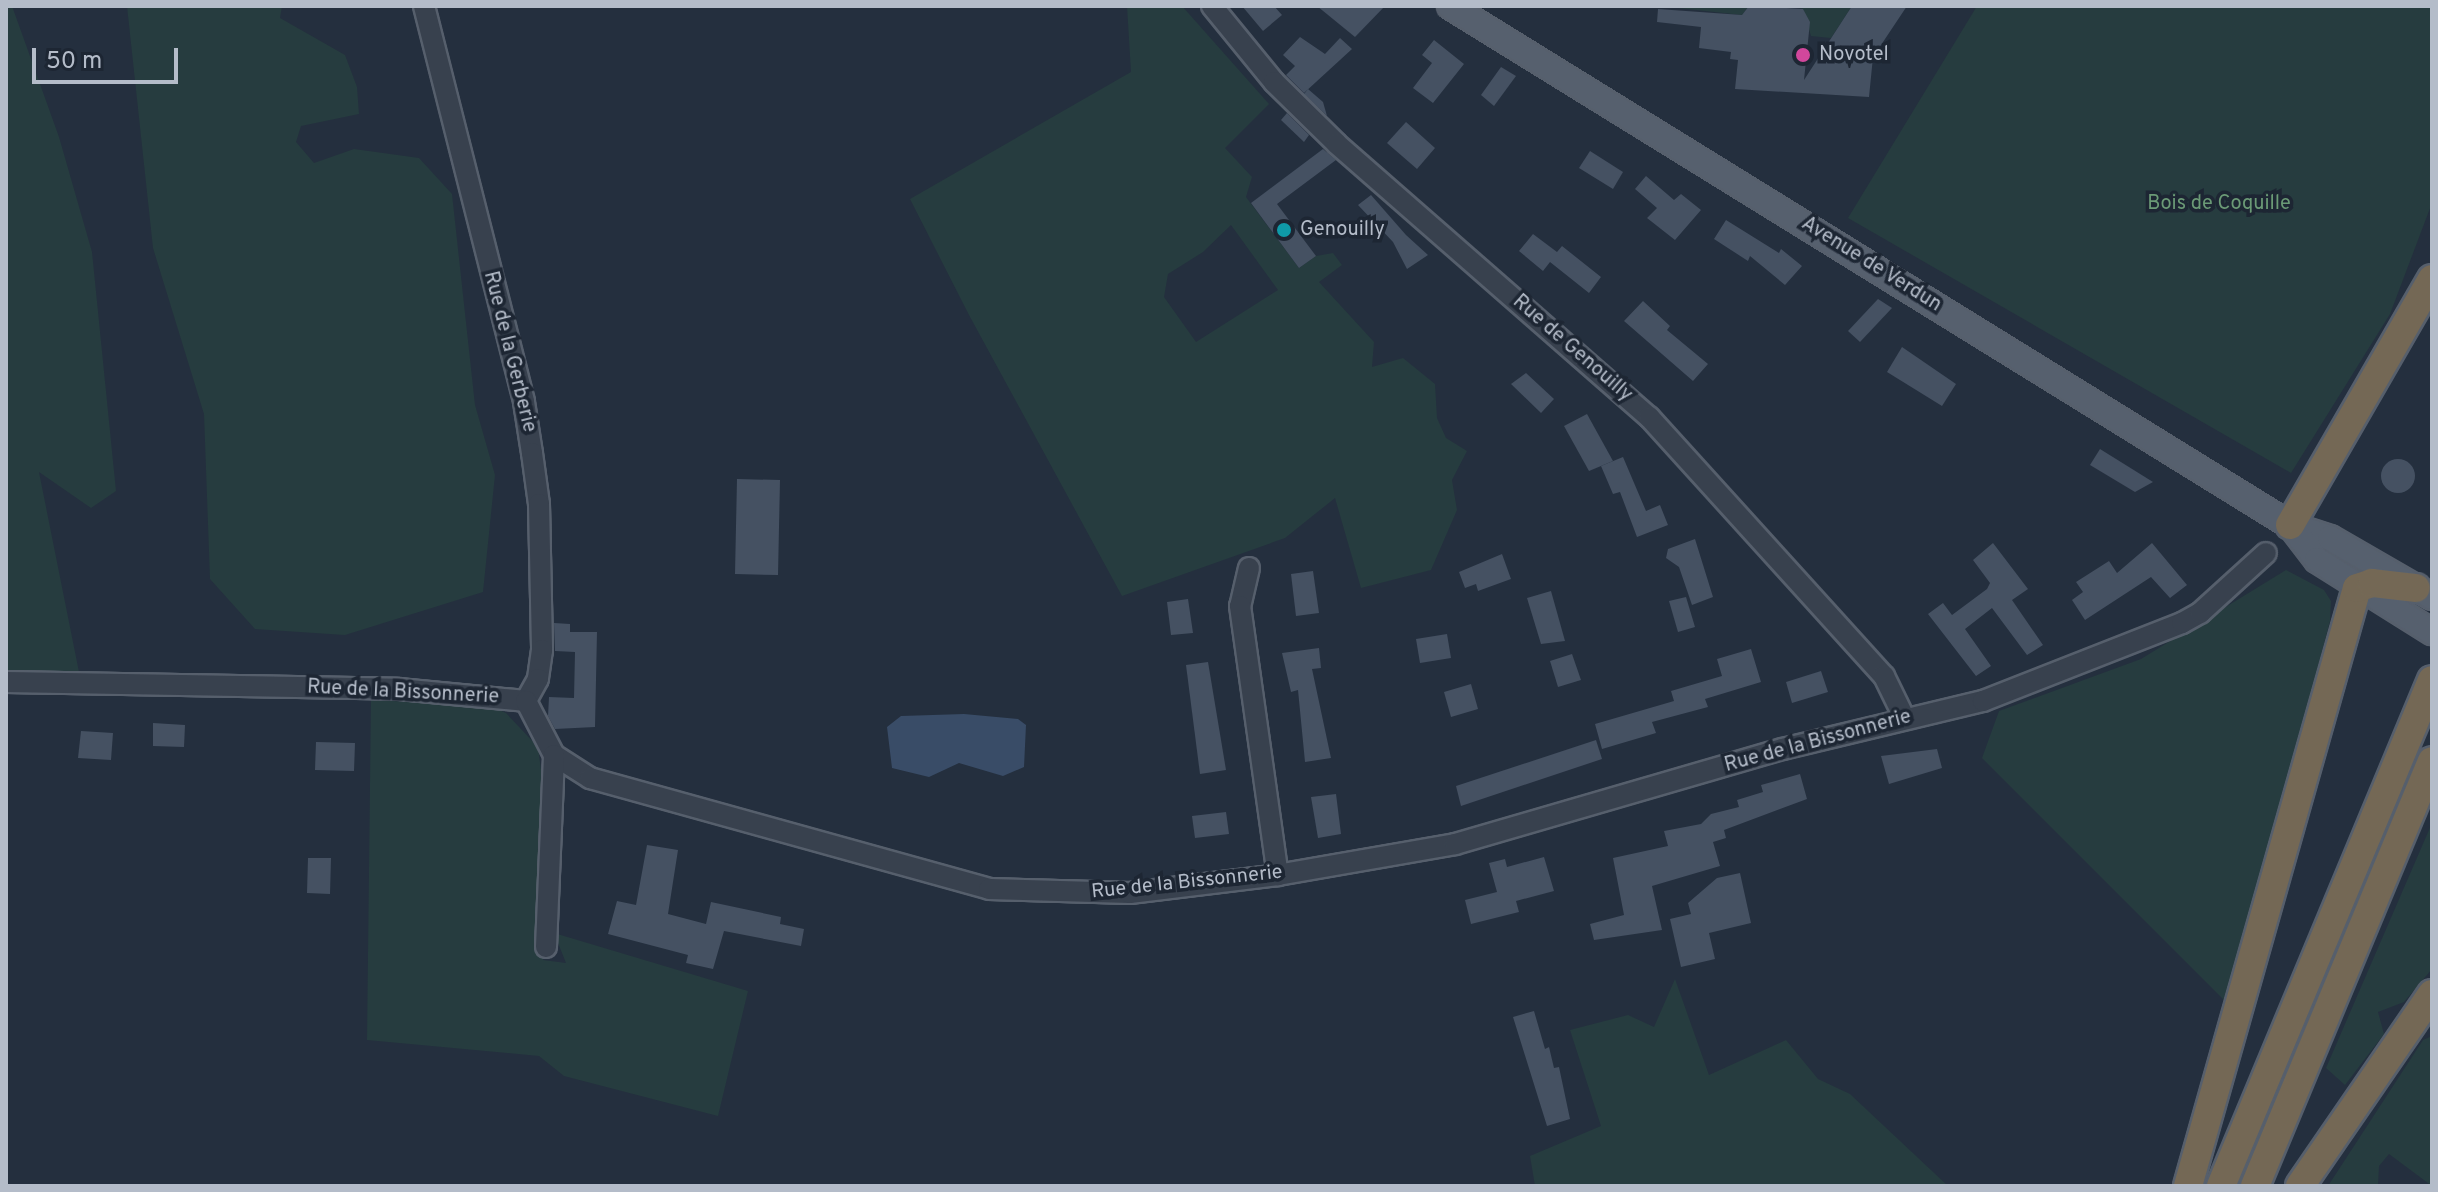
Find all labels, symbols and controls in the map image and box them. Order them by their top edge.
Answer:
scale bar [36,32,182,82]
place label: Novotel [1819,43,1889,67]
marker: Novotel [1794,46,1812,64]
text: 50 m [46,47,102,77]
park label: Bois de Coquille [2147,192,2291,216]
street label: Avenue de Verdun [1796,212,1946,318]
place label: Genouilly [1300,218,1385,242]
marker: Genouilly [1275,221,1293,239]
street label: Rue de la Gerberie [477,269,541,435]
street label: Rue de Genouilly [1507,290,1637,408]
street label: Rue de la Bissonnerie [306,676,500,710]
street label: Rue de la Bissonnerie [1722,706,1914,778]
street label: Rue de la Bissonnerie [1090,861,1284,905]

